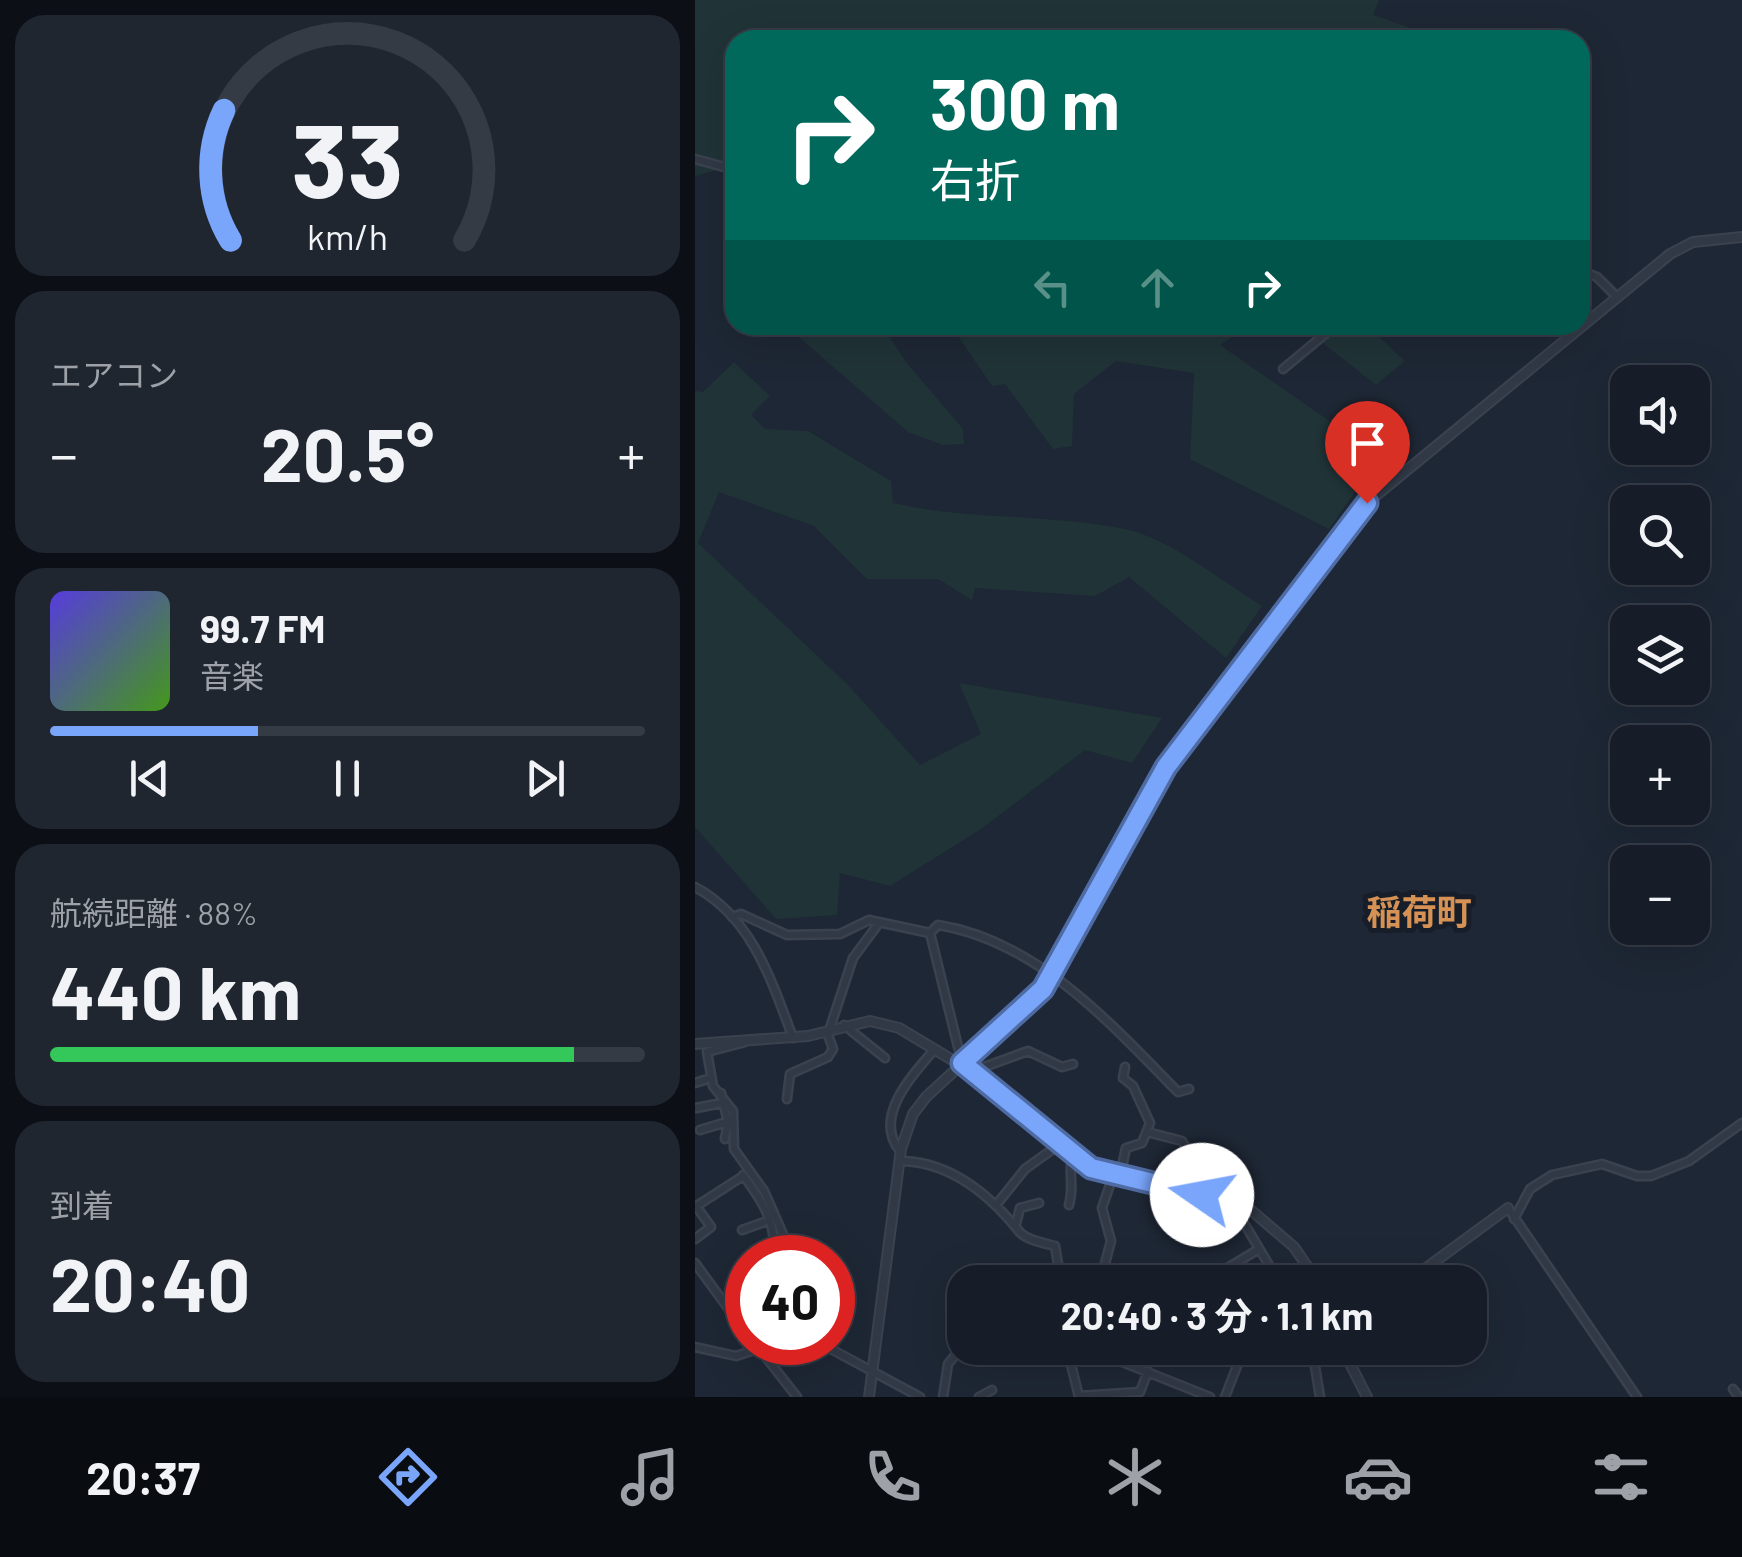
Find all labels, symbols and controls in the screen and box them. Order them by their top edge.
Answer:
text: 300 m [930,60,1120,144]
icon: right [765,70,895,200]
text: 33 [291,94,404,219]
text: 右折 [930,152,1020,206]
text: km/h [307,214,388,257]
icon: left [1025,260,1080,315]
icon: ahead [1130,260,1185,315]
icon: right [1235,260,1290,315]
text: エアコン [50,355,178,393]
map controls [1610,365,1710,945]
button: sound [1610,365,1710,465]
pin [1325,401,1410,504]
text: 20.5° [261,407,434,497]
icon: arrive [1340,416,1395,471]
text: − [50,420,78,486]
text: + [617,420,645,486]
button: search [1610,485,1710,585]
text: 99.7 FM [200,605,326,651]
button: layers [1610,605,1710,705]
text: 音楽 [200,656,264,694]
button: + [1610,725,1710,825]
icon: previous [122,751,177,806]
icon: pause [320,751,375,806]
icon: next [518,751,573,806]
button: − [1610,845,1710,945]
district label: 稲荷町 [1366,890,1472,932]
text: 航続距離 · 88% [50,893,258,931]
text: 440 km [50,945,301,1035]
position arrow [1150,1143,1254,1247]
text: 到着 [50,1185,114,1223]
speed limit sign: 40 [725,1235,855,1365]
text: 20:40 [50,1237,250,1327]
text: 20:40 · 3 分 · 1.1 km [1061,1292,1373,1338]
icon: directions [373,1442,443,1512]
icon: music [615,1442,685,1512]
icon: phone [858,1442,928,1512]
icon: climate [1100,1442,1170,1512]
icon: car [1343,1442,1413,1512]
icon: filters [1586,1442,1656,1512]
text: 20:37 [86,1450,200,1504]

